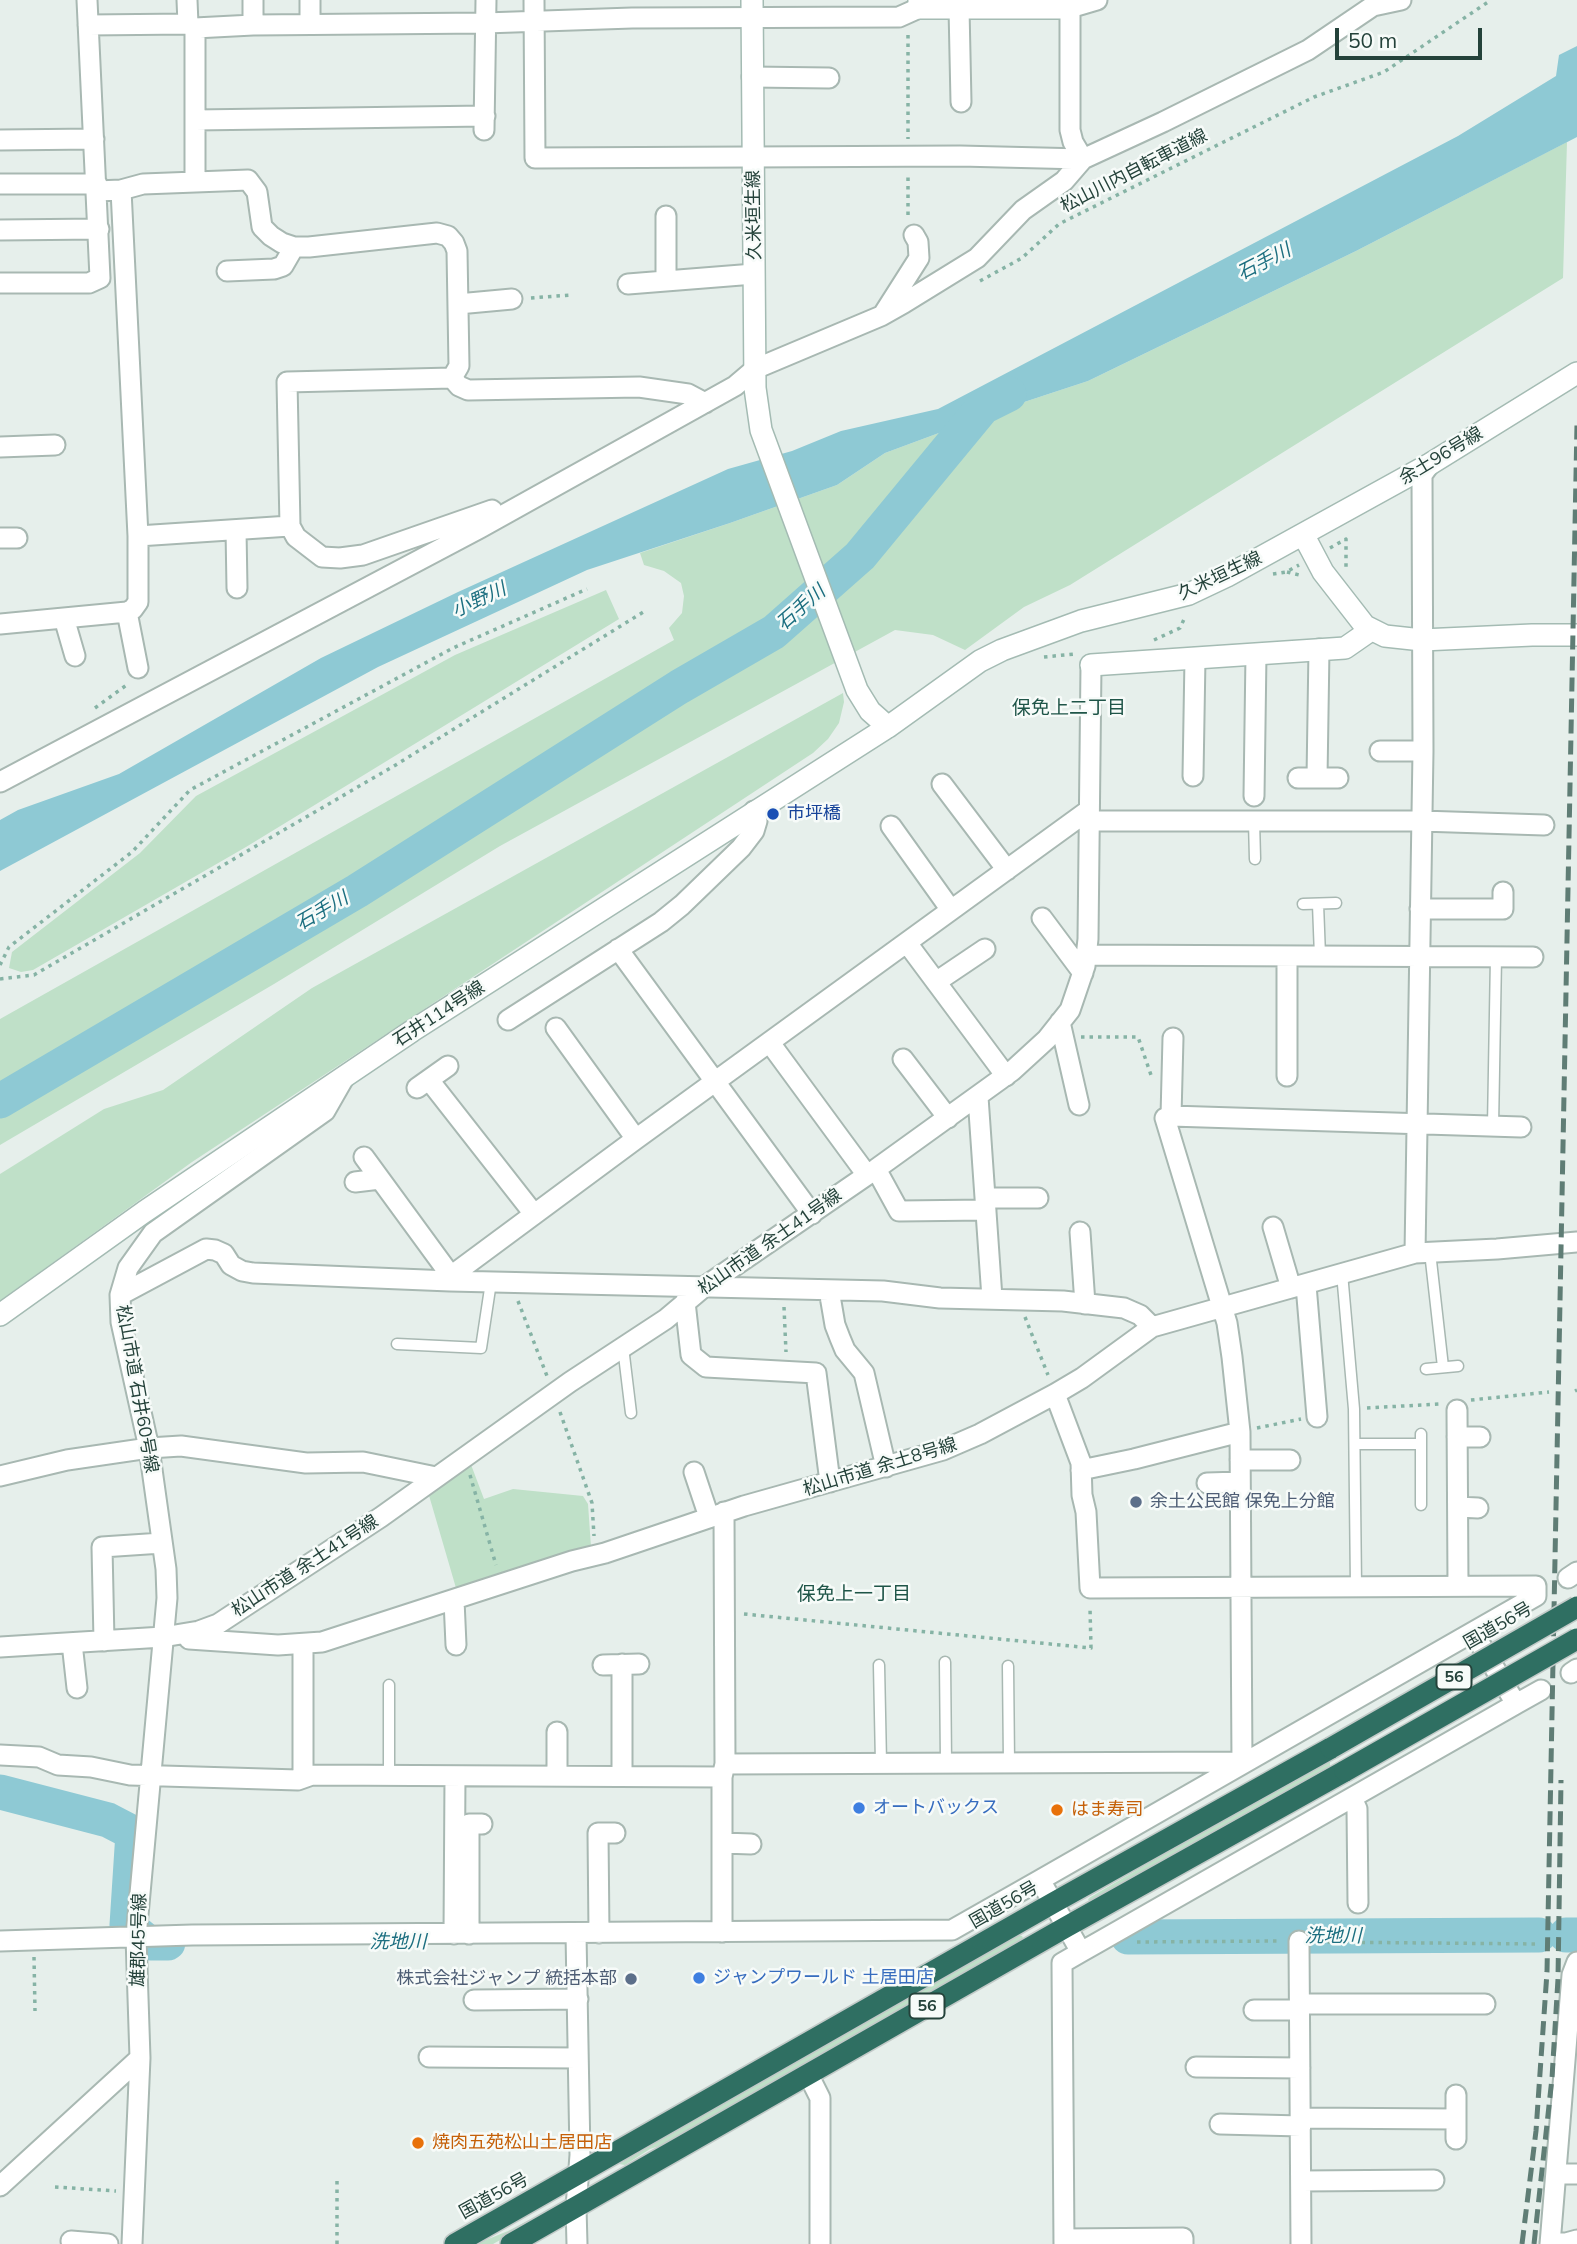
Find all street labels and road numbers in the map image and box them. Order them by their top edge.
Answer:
street label: 松山川内自転車道線 [1057,125,1211,217]
street label: 久米垣生線 [742,170,766,260]
street label: 余土96号線 [1395,423,1487,489]
street label: 久米垣生線 [1175,547,1265,605]
street label: 石井114号線 [389,977,489,1051]
street label: 松山市道 余土41号線 [694,1184,846,1300]
street label: 松山市道 石井60号線 [112,1303,162,1475]
street label: 松山市道 余土8号線 [801,1433,959,1501]
street label: 松山市道 余土41号線 [228,1511,382,1621]
street label: 国道56号 [1460,1598,1536,1654]
road number: 56 [1436,1665,1472,1690]
street label: 国道56号 [966,1877,1042,1933]
street label: 雄郡45号線 [127,1893,151,1987]
road number: 56 [909,1994,944,2018]
street label: 国道56号 [456,2168,532,2224]

